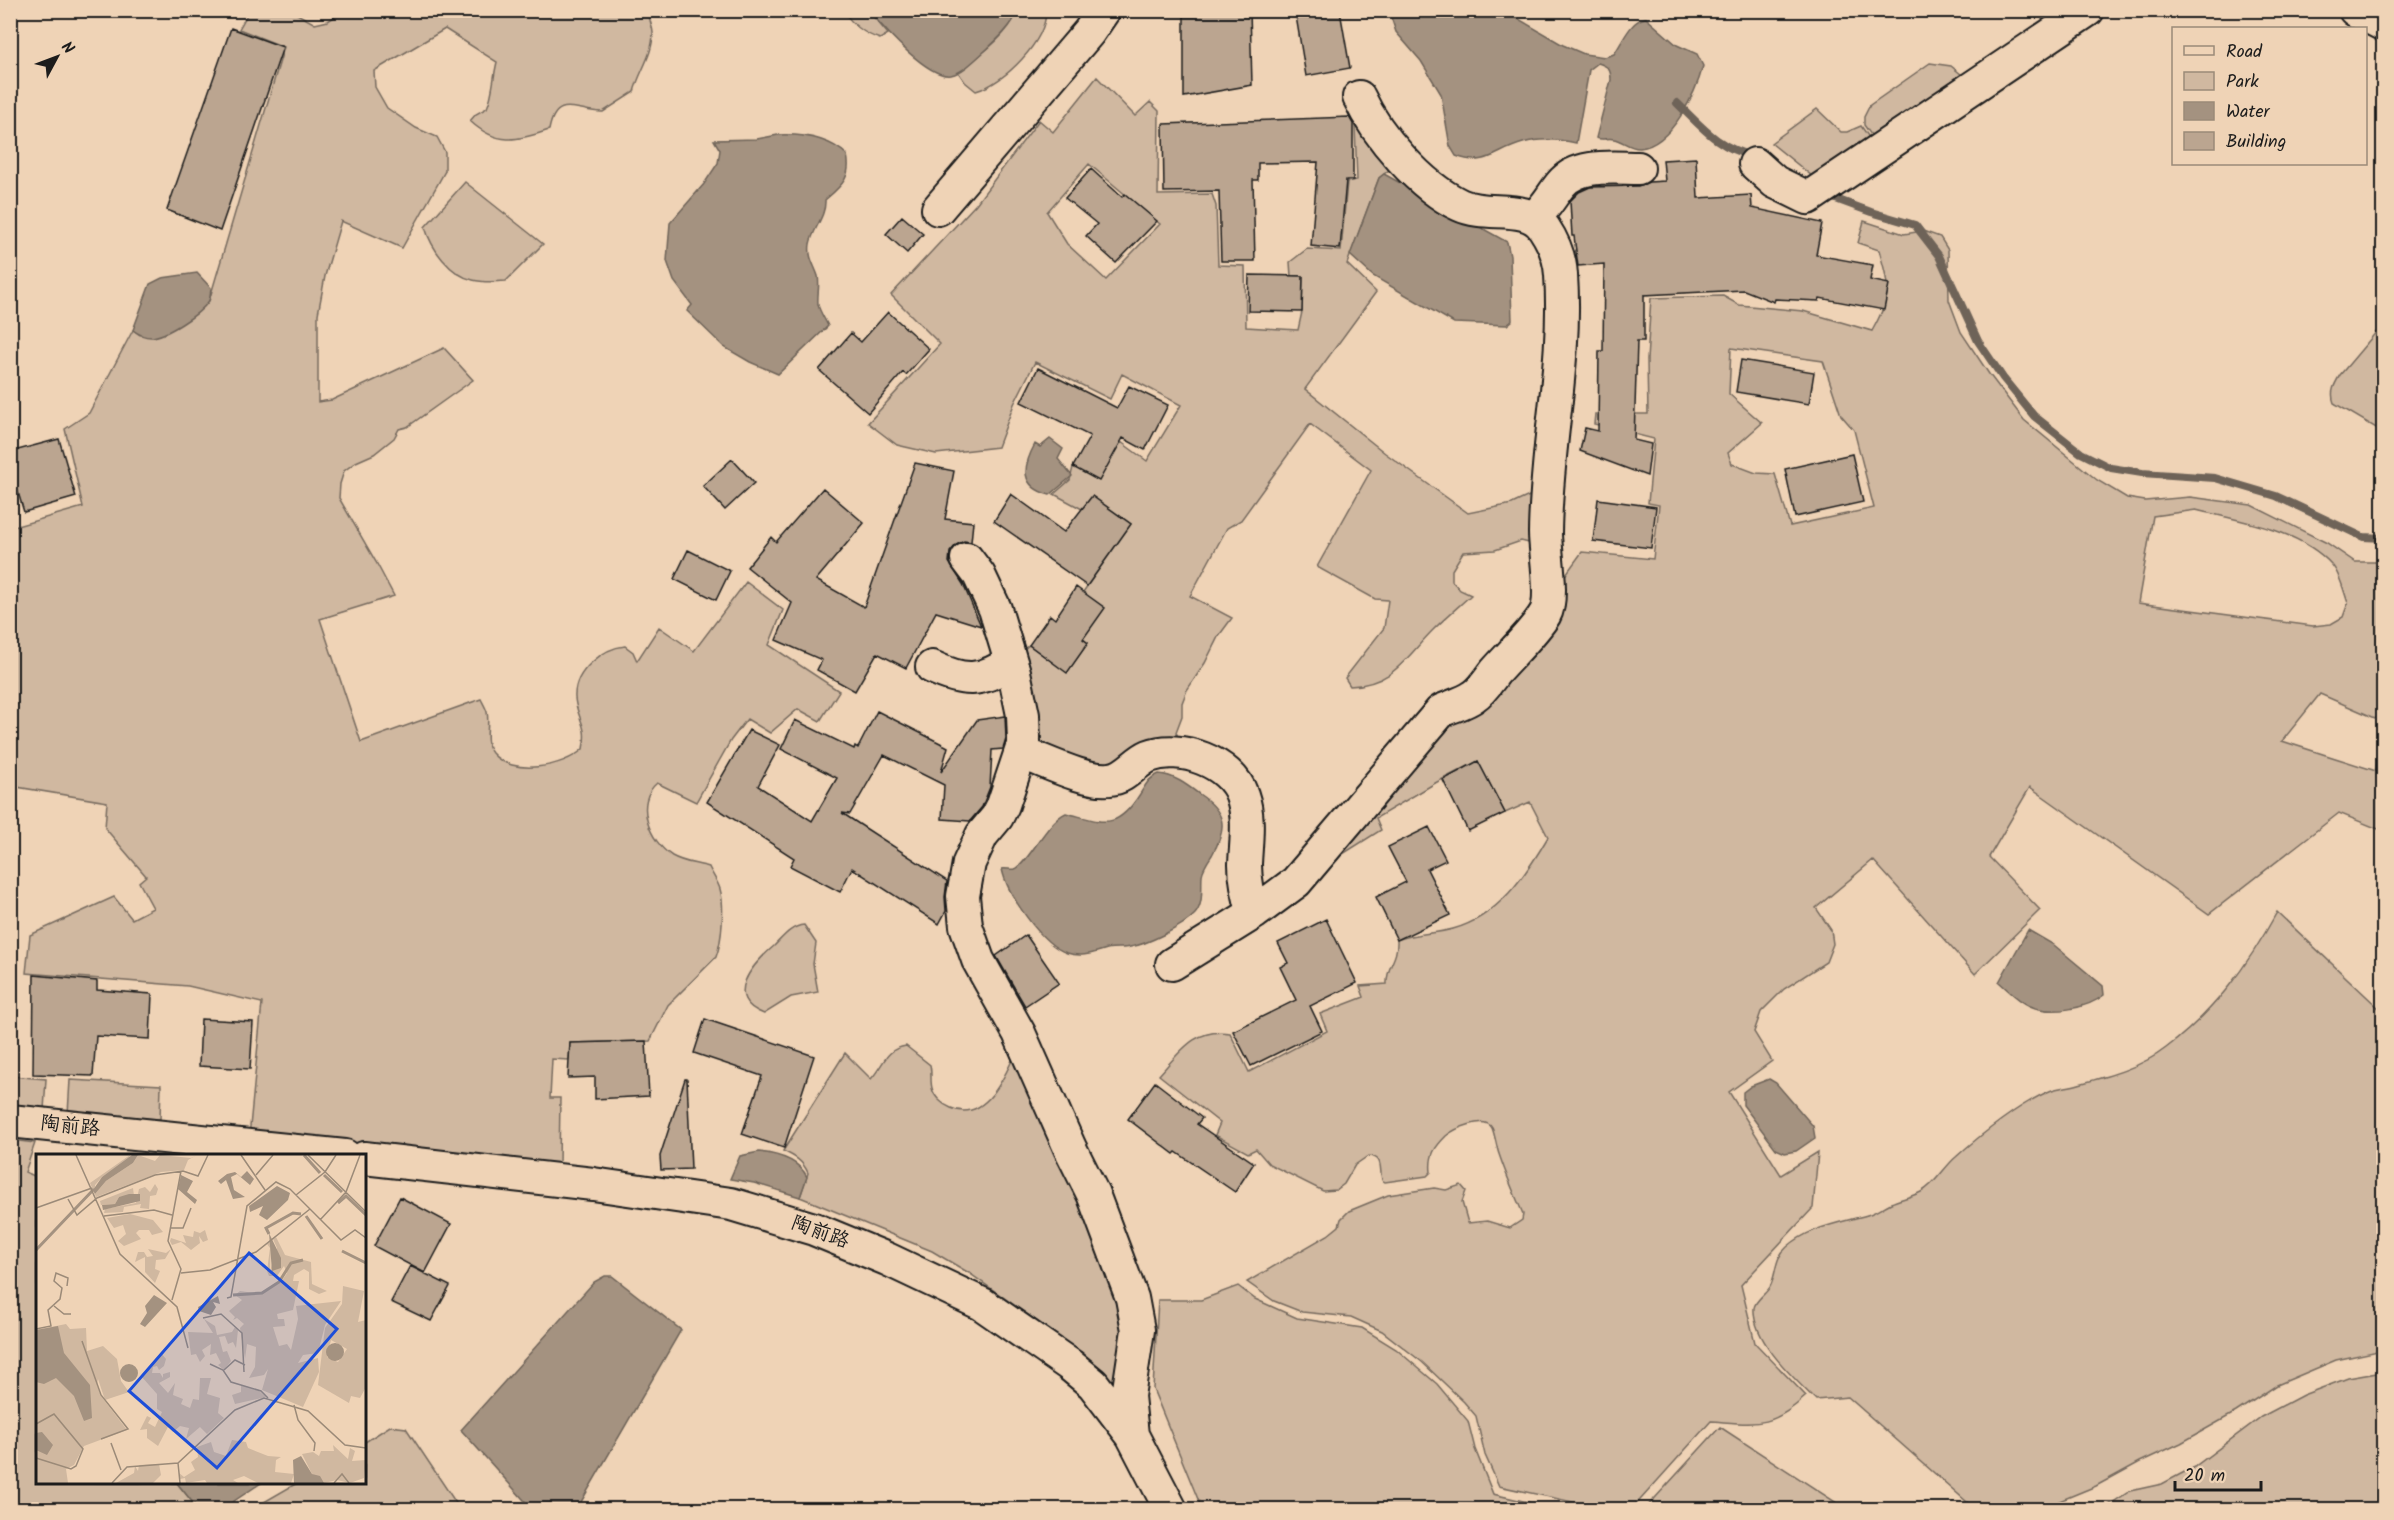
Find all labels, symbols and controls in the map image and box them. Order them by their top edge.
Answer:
north arrow [27,27,87,87]
legend [2172,27,2367,165]
text: N [54,36,80,60]
text: Road [2226,38,2263,67]
text: Park [2226,68,2259,97]
text: Water [2226,98,2271,127]
text: Building [2226,128,2286,157]
street label: 陶前路 [38,1108,103,1146]
inset map [36,1154,366,1484]
street label: 陶前路 [786,1208,855,1259]
scale bar [2175,1454,2260,1492]
text: 20 m [2184,1462,2225,1491]

